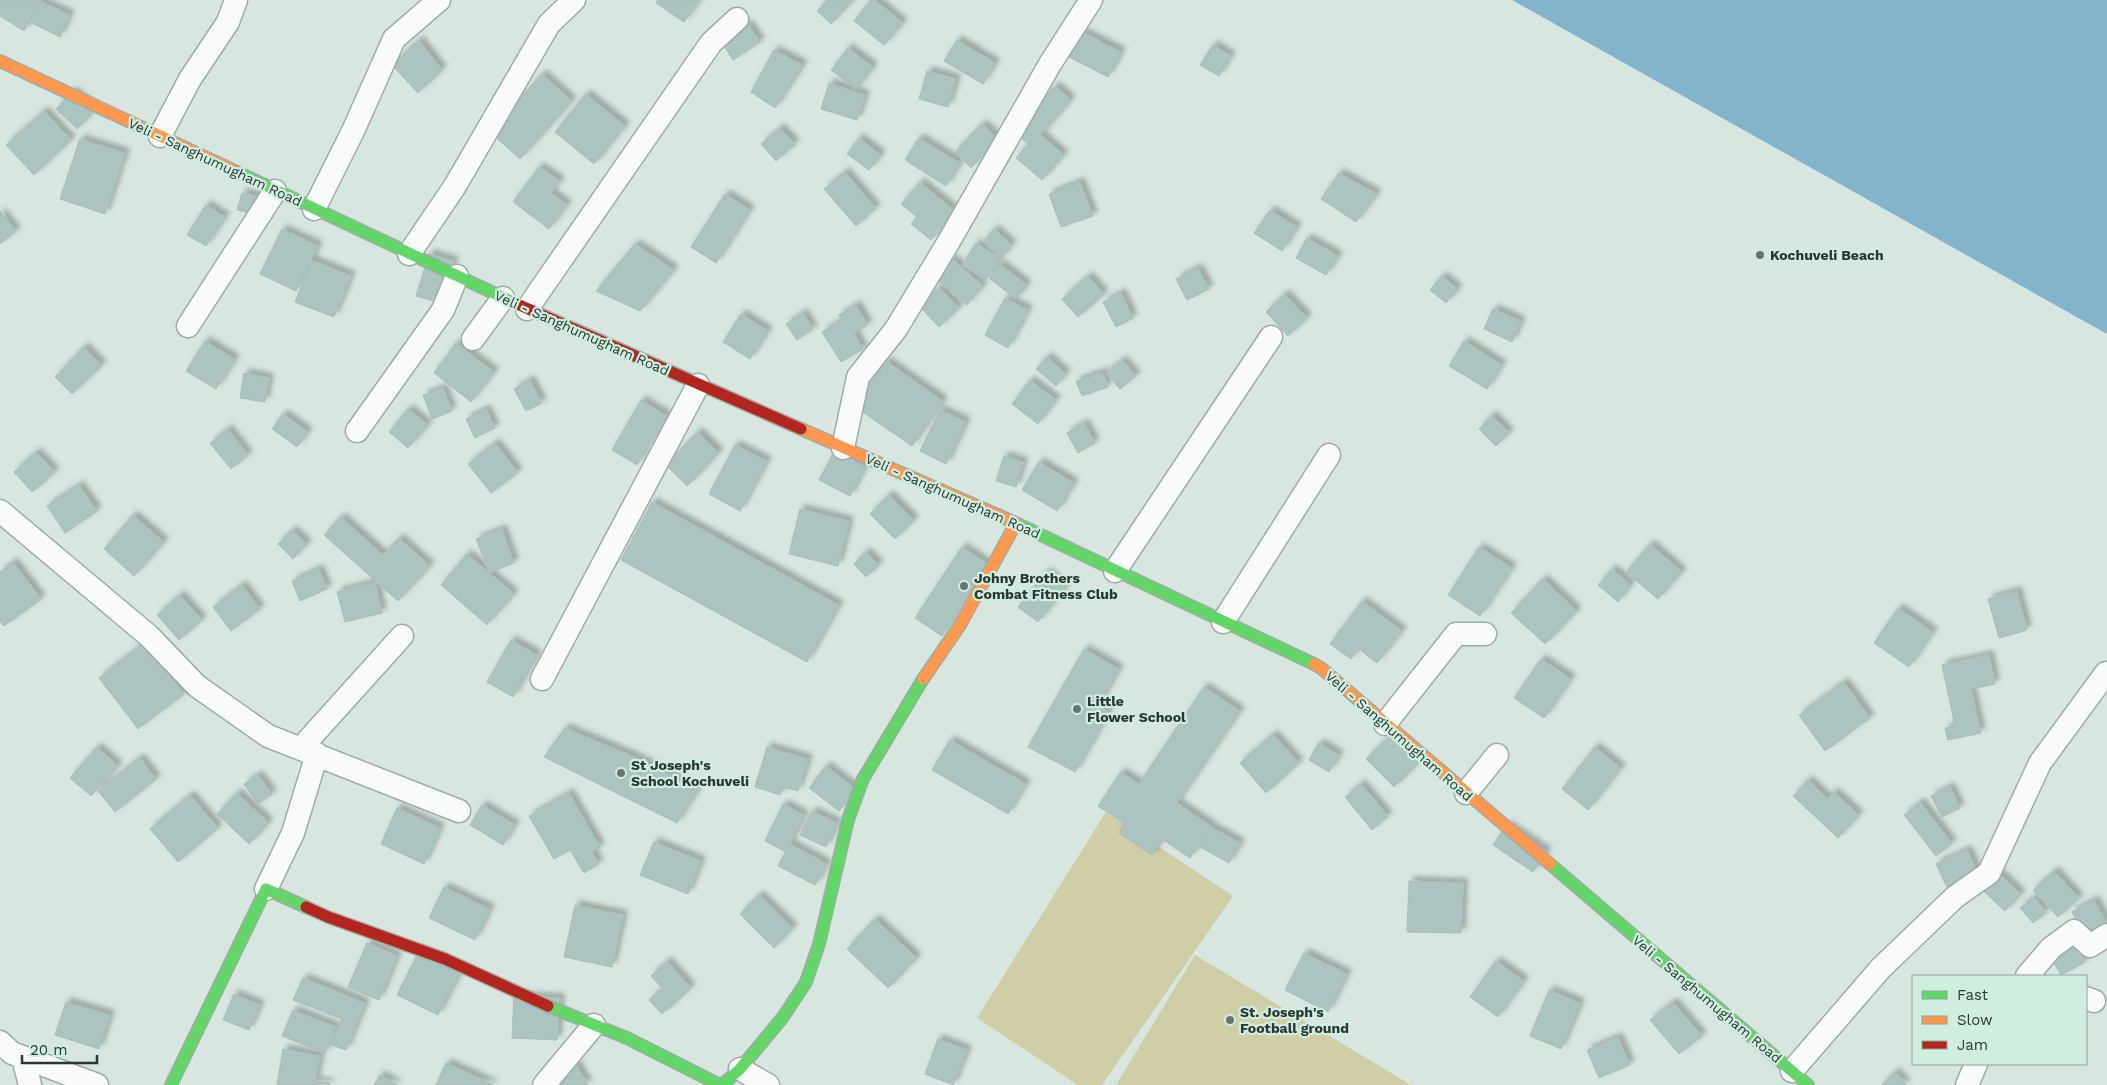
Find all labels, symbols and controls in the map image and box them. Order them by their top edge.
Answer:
street label: Veli - Sanghumugham Road [126,115,304,209]
place label: Kochuveli Beach [1770,247,1884,263]
marker: Kochuveli Beach [1754,249,1766,261]
street label: Veli - Sanghumugham Road [492,287,672,379]
street label: Veli - Sanghumugham Road [863,450,1043,542]
place label: Johny Brothers Combat Fitness Club [974,570,1118,602]
marker: Johny Brothers Combat Fitness Club [958,580,970,592]
street label: Veli - Sanghumugham Road [1322,668,1476,804]
place label: Little Flower School [1087,693,1186,725]
marker: Little Flower School [1071,703,1083,715]
place label: St Joseph's School Kochuveli [631,757,749,789]
marker: St Joseph's School Kochuveli [615,767,627,779]
street label: Veli - Sanghumugham Road [1629,932,1785,1066]
legend [1912,975,2087,1065]
text: Fast [1957,986,1989,1004]
place label: St. Joseph's Football ground [1240,1004,1349,1036]
text: Slow [1957,1011,1993,1029]
marker: St. Joseph's Football ground [1224,1014,1236,1026]
scale bar [22,1032,98,1064]
text: Jam [1957,1036,1988,1054]
text: 20 m [30,1041,68,1059]

